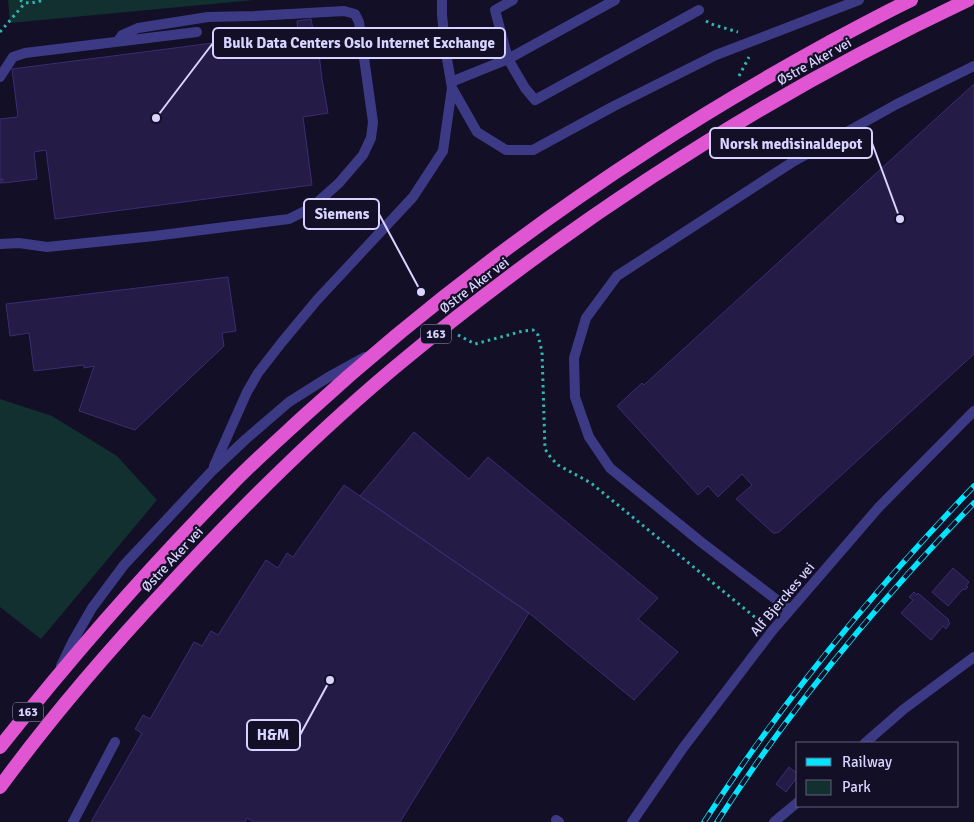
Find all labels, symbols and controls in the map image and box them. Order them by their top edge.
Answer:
callout: Bulk Data Centers Oslo Internet Exchange [213,28,505,58]
text: Bulk Data Centers Oslo Internet Exchange [223,34,495,52]
street label: Østre Aker vei [774,34,855,89]
callout: Norsk medisinaldepot [710,128,872,158]
text: Norsk medisinaldepot [720,135,863,153]
callout: Siemens [304,199,379,229]
text: Siemens [315,205,370,223]
street label: Østre Aker vei [436,254,512,317]
road number: 163 [421,324,451,344]
street label: Østre Aker vei [138,523,207,595]
street label: Alf Bjerckes vei [747,559,818,640]
road number: 163 [13,702,43,722]
callout: H&M [247,720,300,750]
text: H&M [257,726,289,744]
legend [796,742,959,807]
text: Railway [842,753,892,771]
text: Park [842,778,871,796]

